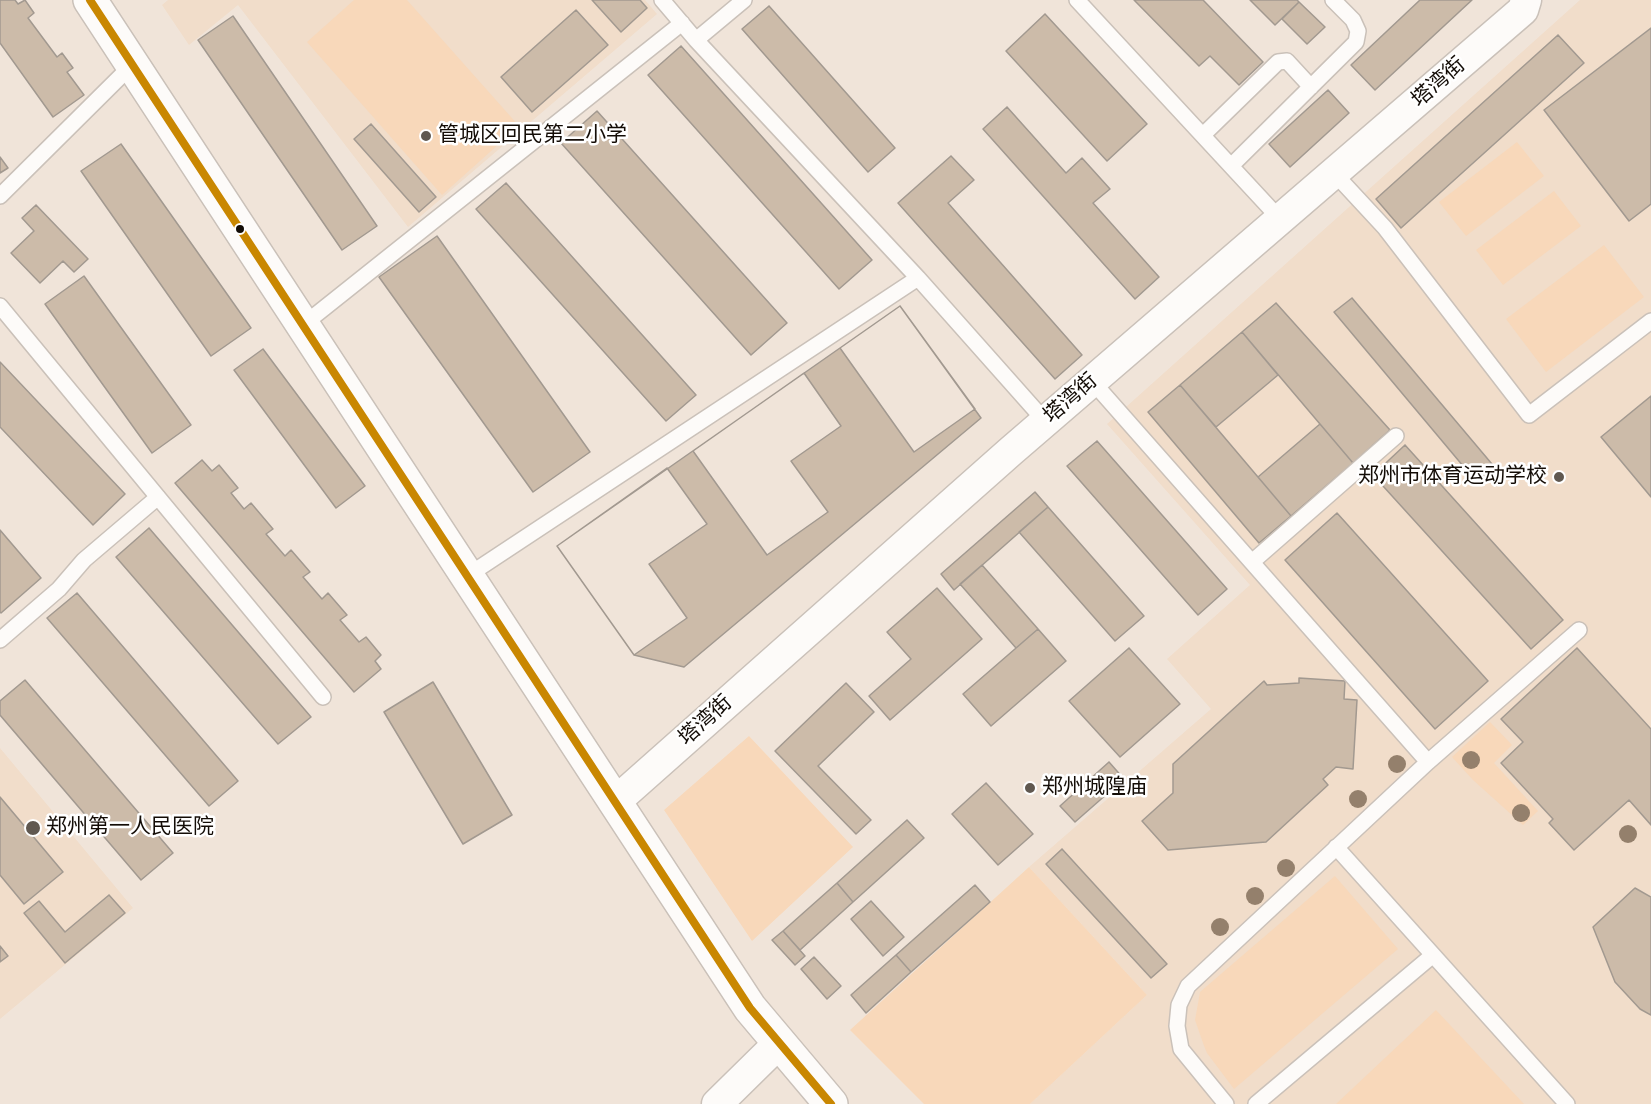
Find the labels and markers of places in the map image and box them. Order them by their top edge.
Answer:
place label: 管城区回民第二小学 [438,123,627,149]
marker: 管城区回民第二小学 [419,129,433,143]
unlabelled marker [234,223,246,235]
place label: 郑州市体育运动学校 [1358,464,1547,490]
marker: 郑州市体育运动学校 [1552,470,1566,484]
place label: 郑州城隍庙 [1042,775,1147,801]
marker: 郑州城隍庙 [1023,781,1037,795]
place label: 郑州第一人民医院 [46,815,214,841]
marker: 郑州第一人民医院 [24,819,42,837]

